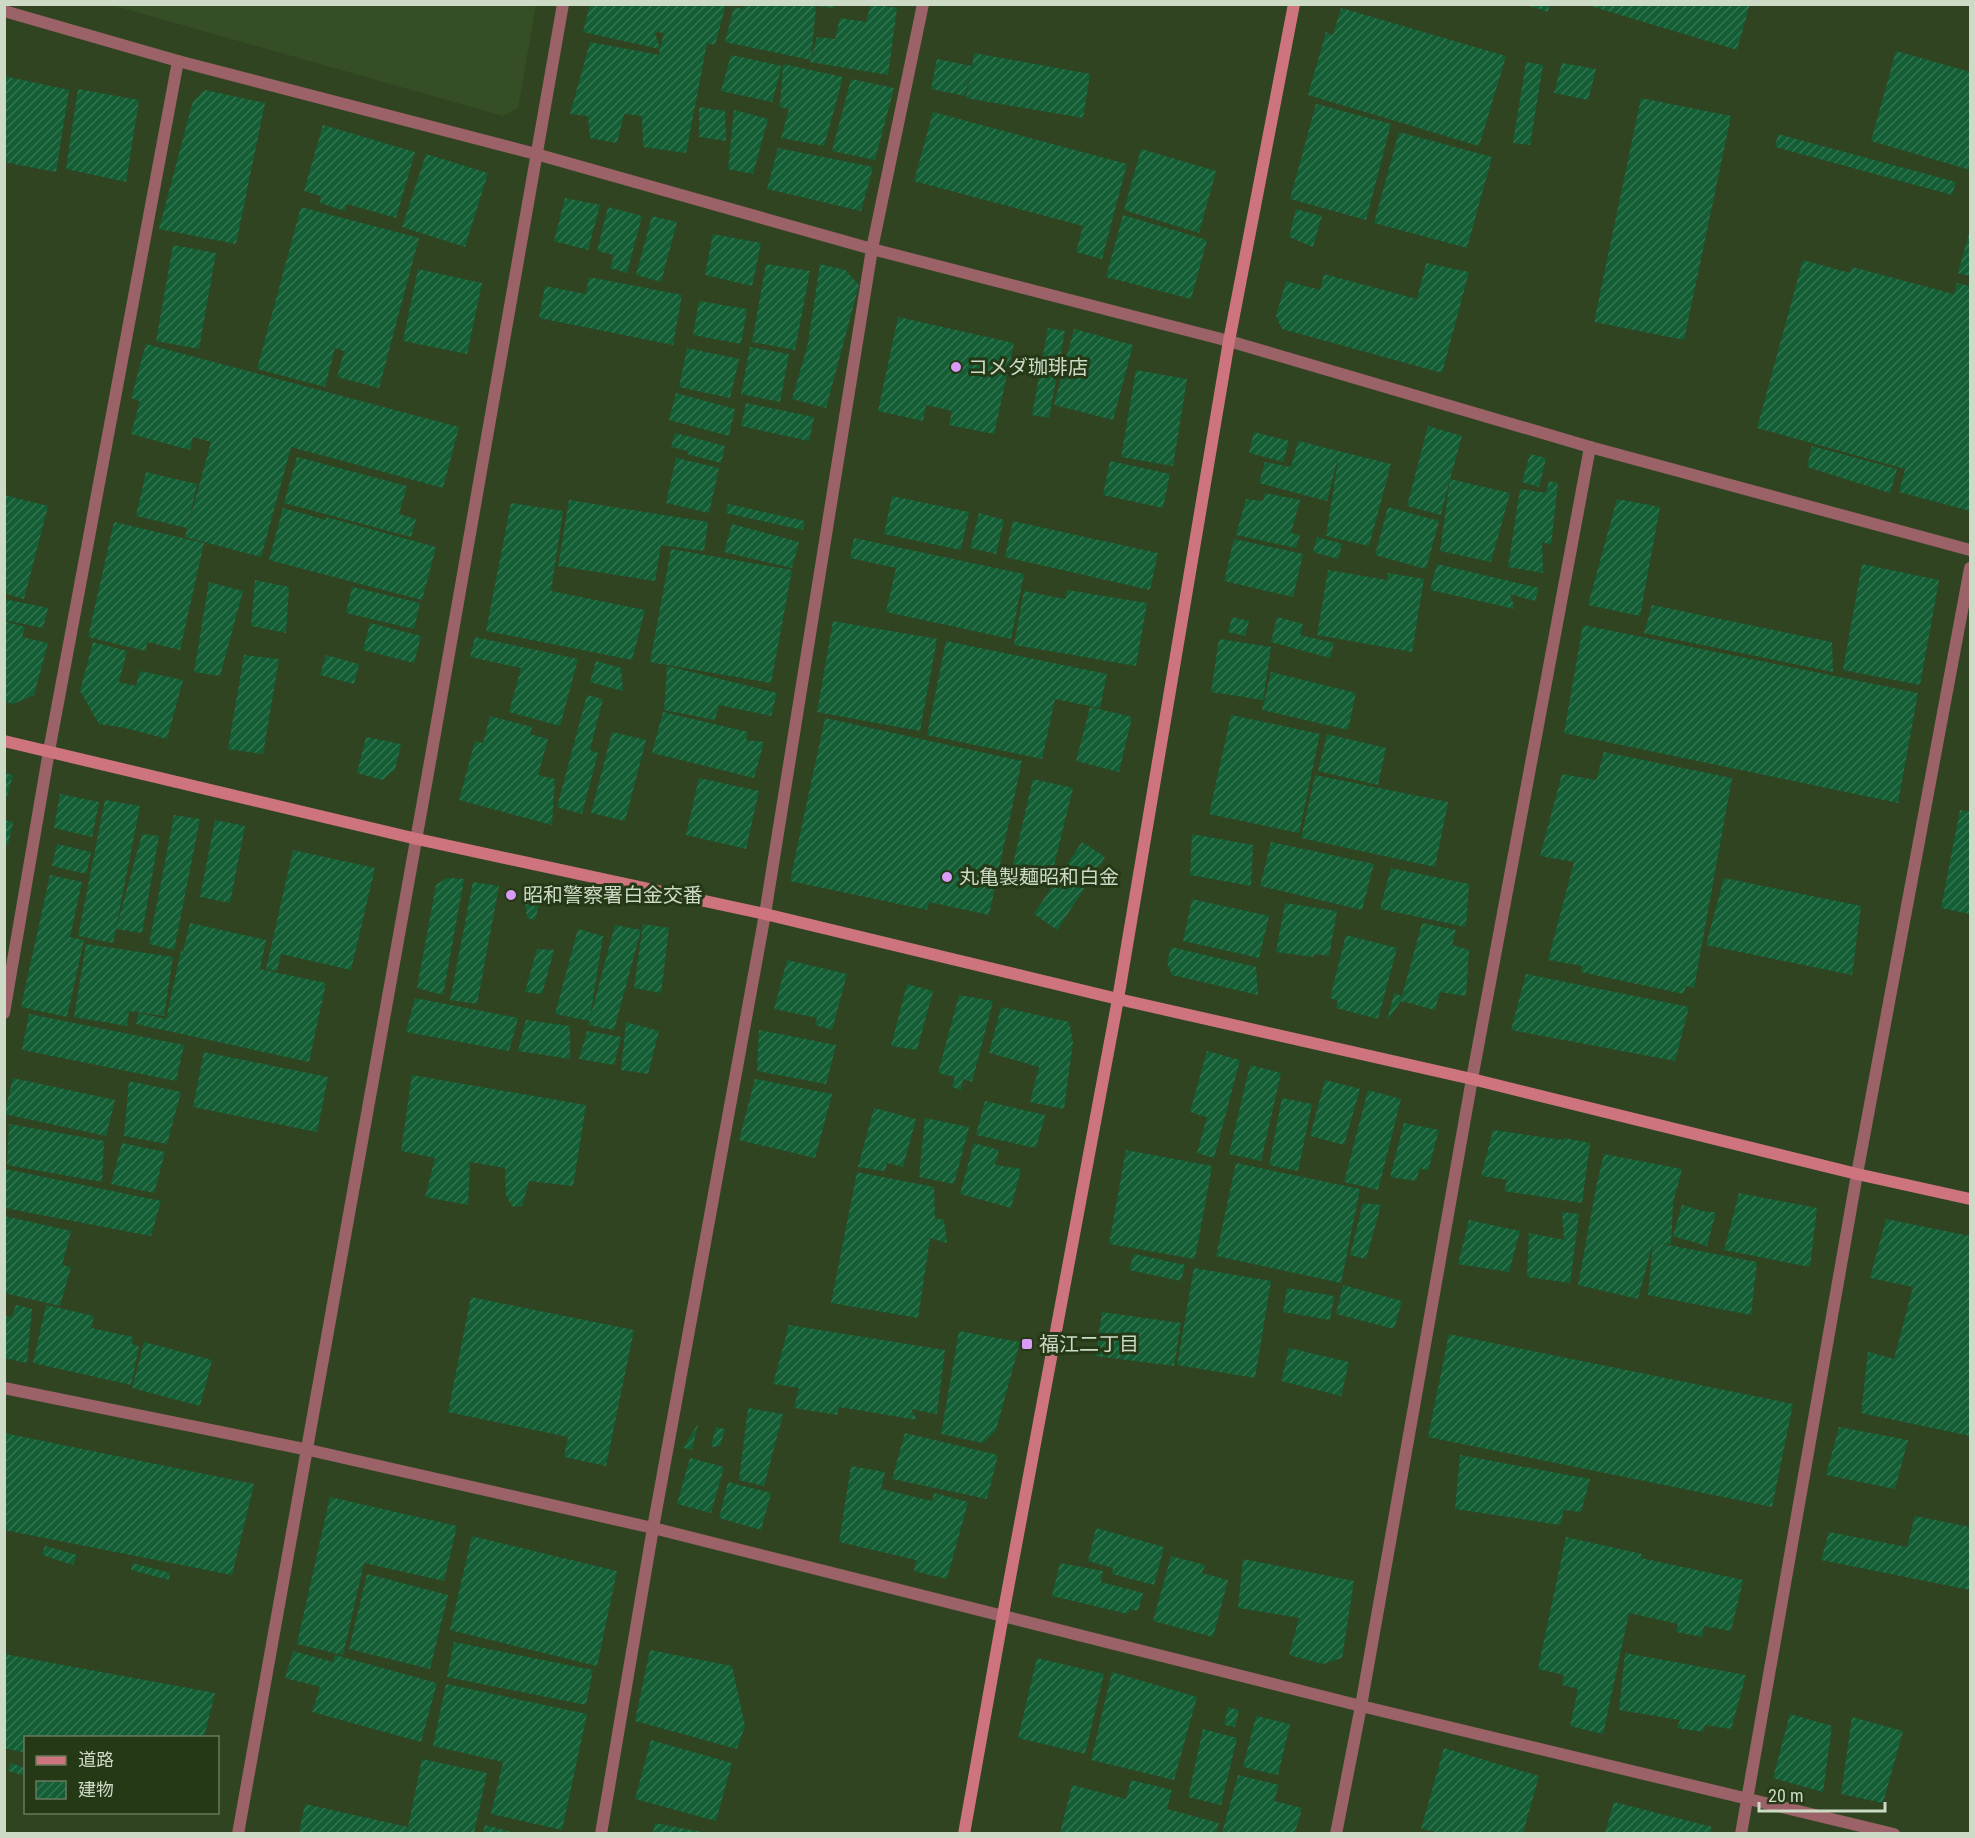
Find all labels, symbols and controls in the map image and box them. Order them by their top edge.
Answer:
place label: コメダ珈琲店 [968,355,1088,379]
marker: コメダ珈琲店 [949,360,963,374]
place label: 丸亀製麺昭和白金 [959,865,1119,889]
marker: 丸亀製麺昭和白金 [940,870,954,884]
place label: 昭和警察署白金交番 [523,883,703,907]
marker: 昭和警察署白金交番 [504,888,518,902]
place label: 福江二丁目 [1039,1332,1139,1356]
marker: 福江二丁目 [1020,1337,1034,1351]
legend [24,1736,219,1814]
text: 道路 [78,1749,114,1770]
scale bar [1759,1775,1885,1813]
text: 建物 [78,1779,114,1800]
text: 20 m [1768,1785,1803,1806]

